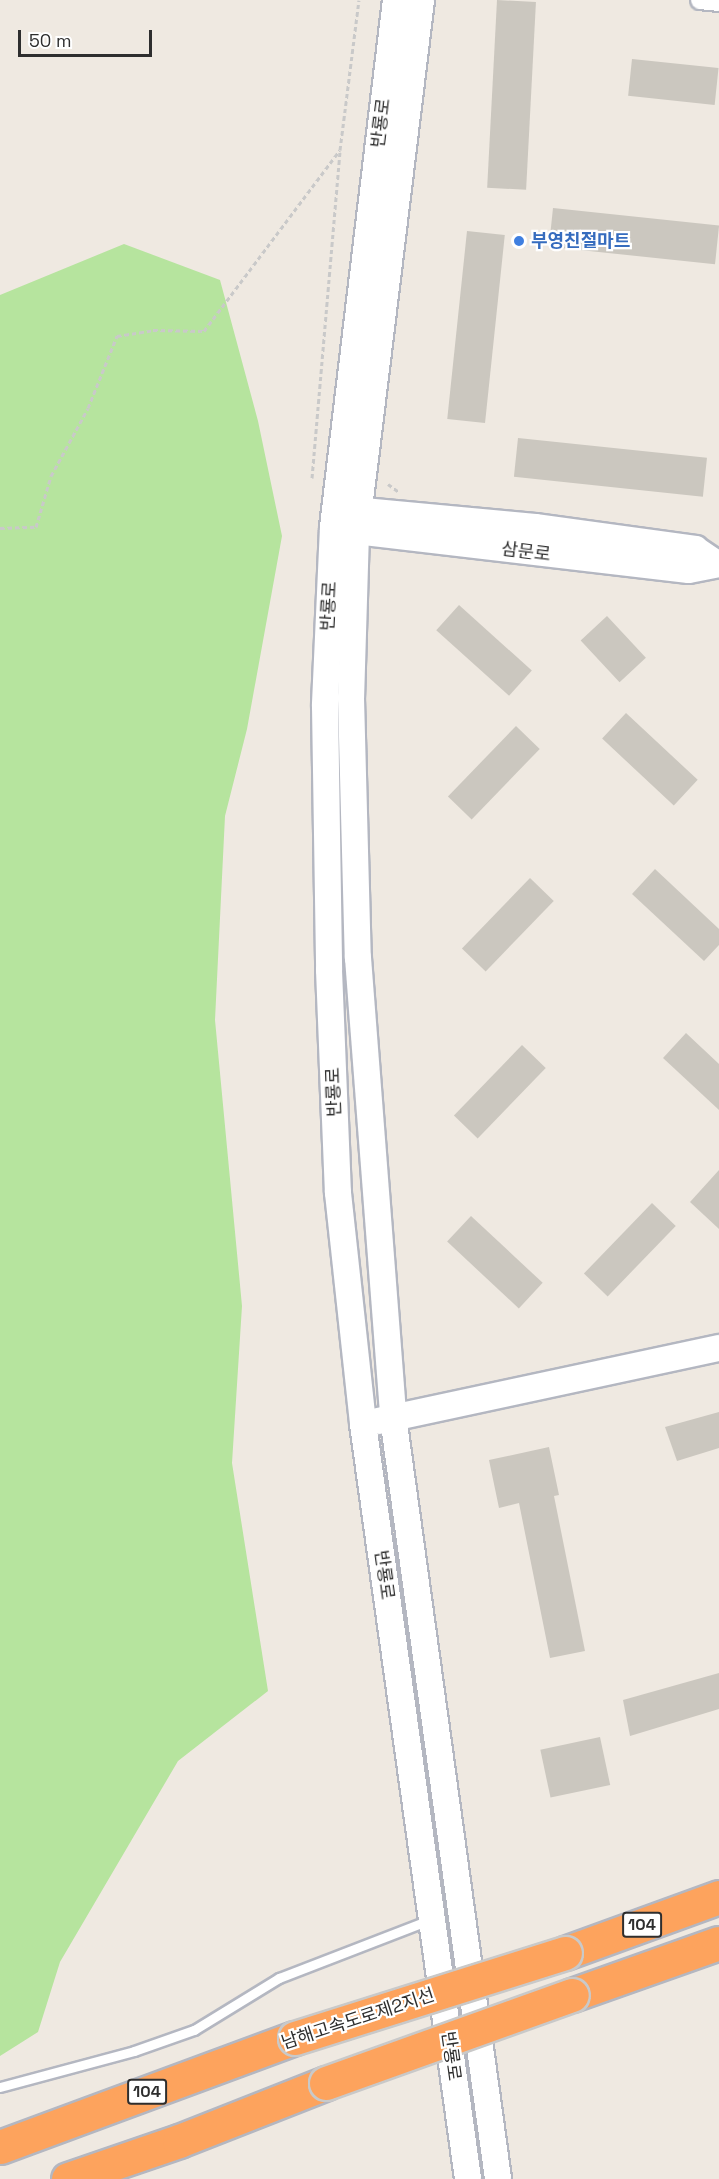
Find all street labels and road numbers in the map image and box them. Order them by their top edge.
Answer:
street label: 반룡로 [367,97,395,149]
street label: 삼문로 [500,538,552,566]
street label: 반룡로 [317,581,341,631]
street label: 반룡로 [322,1067,346,1117]
street label: 반룡로 [370,1549,398,1601]
road number: 104 [621,1912,663,1938]
street label: 남해고속도로제2지선 [279,1984,437,2054]
street label: 반룡로 [437,2030,465,2082]
road number: 104 [126,2079,168,2105]

